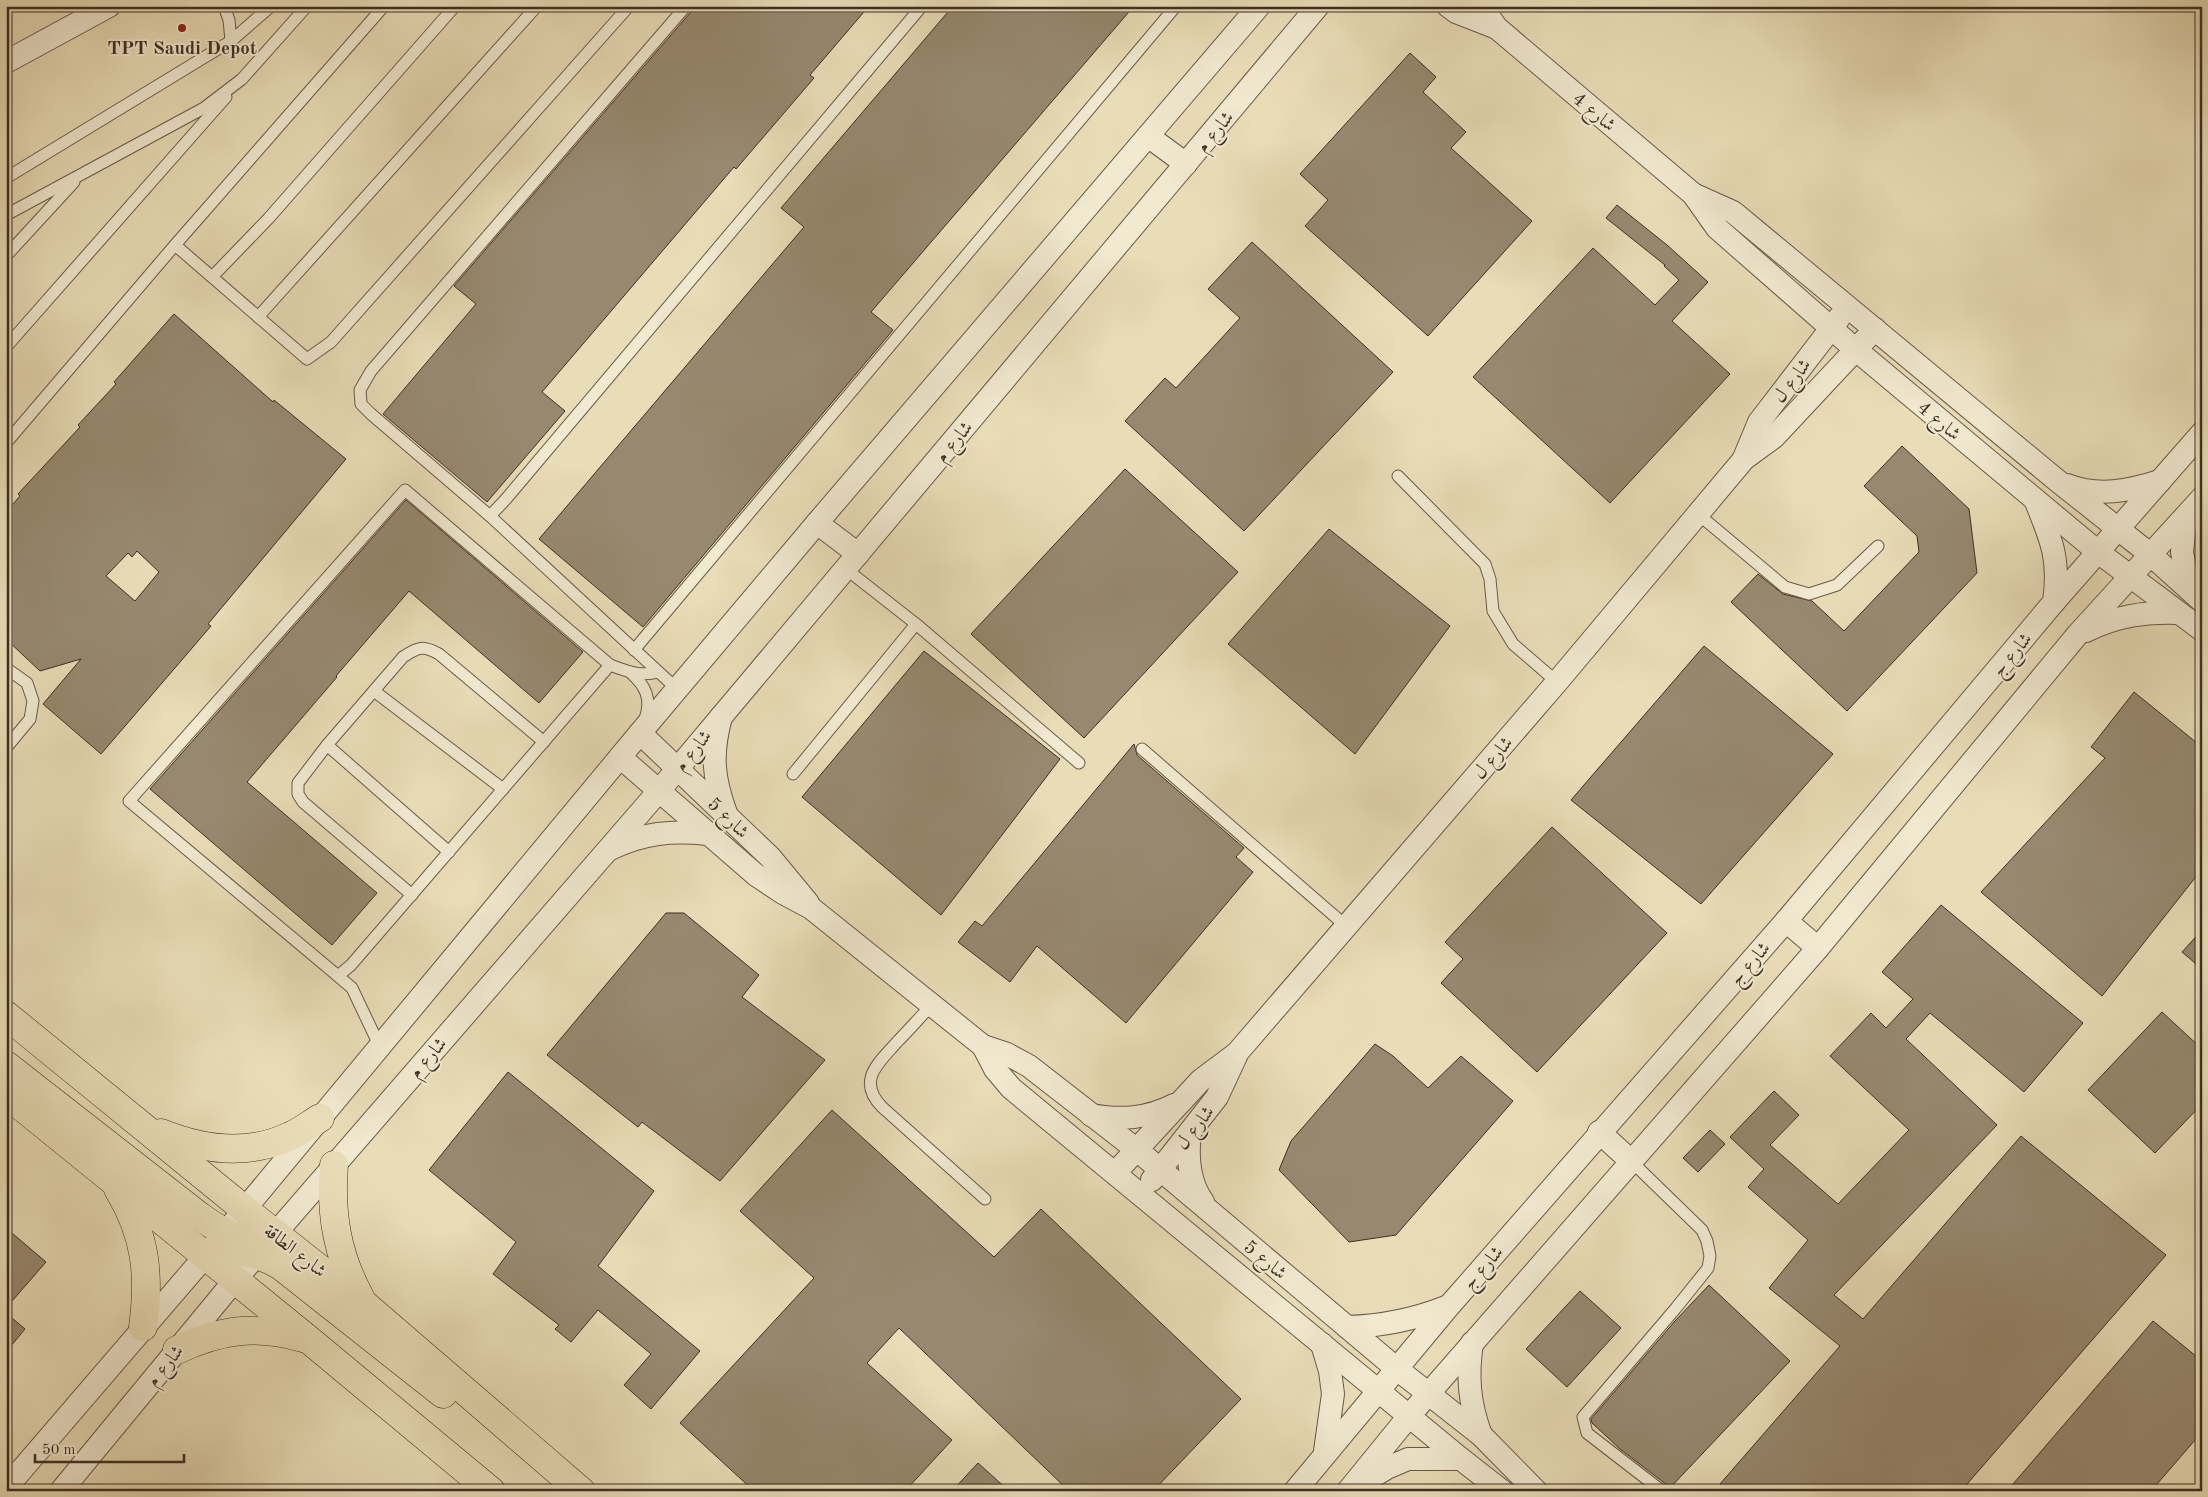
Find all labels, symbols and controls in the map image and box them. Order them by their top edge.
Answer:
marker: TPT Saudi Depot [176,22,188,34]
place label: TPT Saudi Depot [107,40,257,59]
street label: شارع 4 [1566,90,1618,139]
street label: شارع م [1194,109,1242,160]
street label: شارع ل [1770,356,1819,410]
street label: شارع 4 [1911,399,1963,448]
street label: شارع م [933,419,981,470]
street label: شارع ج [1989,630,2041,685]
street label: شارع م [672,727,720,779]
street label: شارع ل [1470,734,1520,786]
street label: شارع 5 [700,795,752,846]
street label: شارع ج [1727,939,1779,994]
street label: شارع م [406,1035,455,1086]
street label: شارع ل [1173,1103,1222,1156]
street label: شارع الطاقة [257,1222,329,1285]
street label: شارع 5 [1237,1238,1289,1287]
street label: شارع ج [1460,1243,1512,1298]
street label: شارع م [144,1342,192,1394]
scale bar [35,1432,184,1464]
text: 50 m [42,1443,76,1458]

